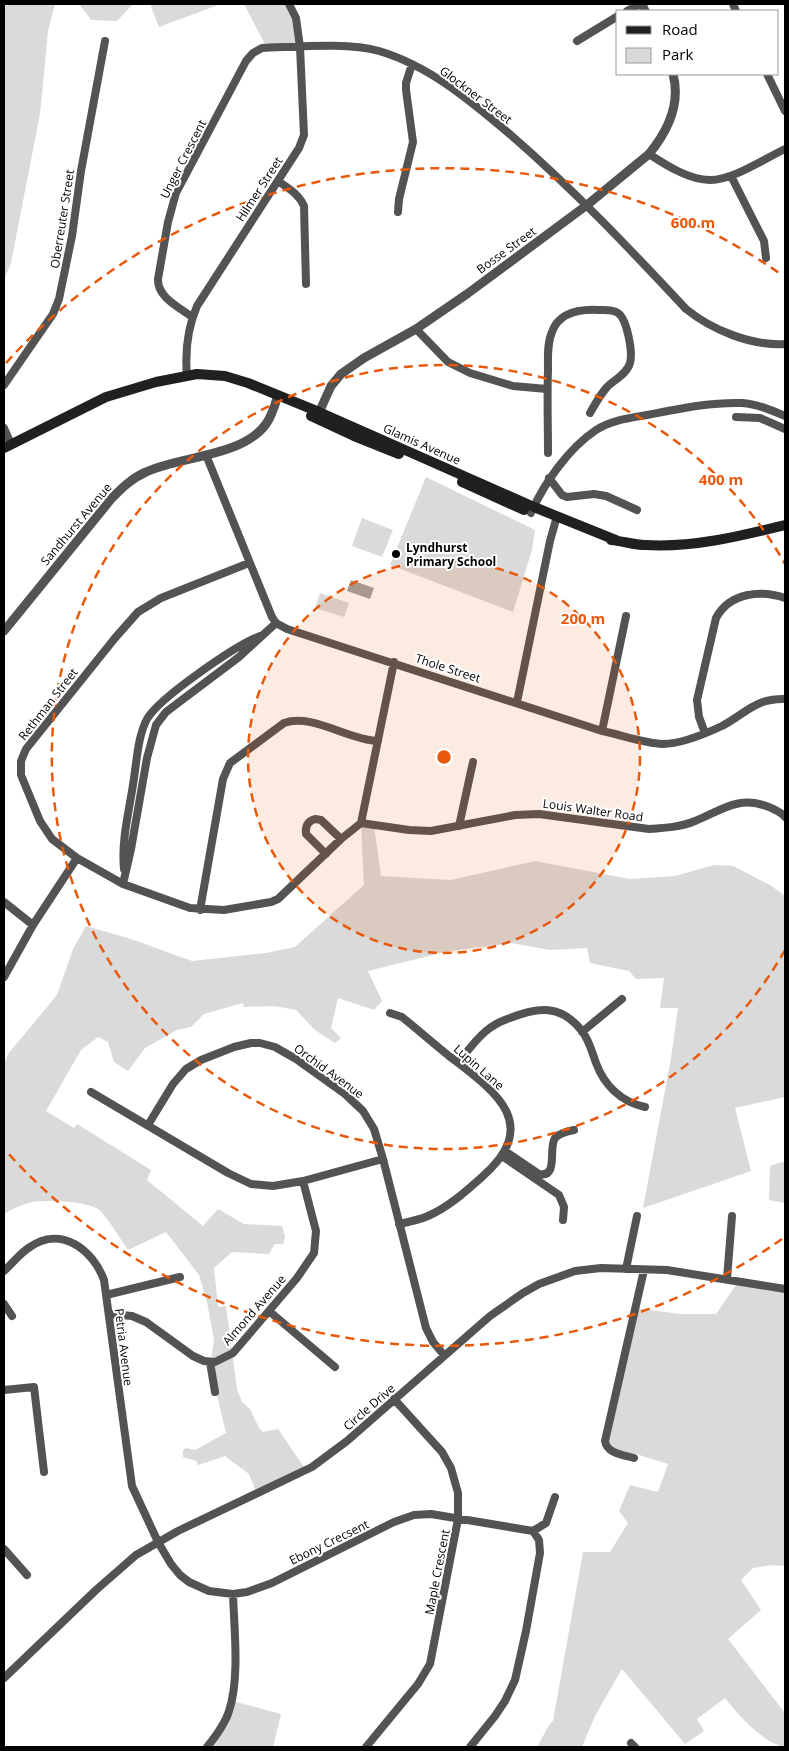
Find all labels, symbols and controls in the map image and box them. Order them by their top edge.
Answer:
legend [616,10,779,75]
text: Road [662,19,698,39]
text: Park [662,44,693,64]
street label: Glockner Street [436,62,516,128]
street label: Unger Crescent [156,117,210,201]
street label: Hilmer Street [232,153,286,225]
street label: Oberreuter Street [46,168,78,270]
text: 600 m [671,212,715,232]
street label: Bosse Street [473,223,539,277]
street label: Glamis Avenue [381,419,464,469]
text: 400 m [699,469,743,489]
street label: Sandhurst Avenue [37,479,116,569]
place label: Lyndhurst Primary School [406,539,496,570]
marker: Lyndhurst Primary School [390,548,402,560]
text: 200 m [561,608,605,628]
street label: Thole Street [413,649,483,687]
street label: Rethman Street [14,664,82,744]
centre of rings [435,748,453,766]
street label: Louis Walter Road [542,795,644,825]
street label: Orchid Avenue [291,1040,368,1102]
street label: Lupin Lane [450,1040,508,1094]
street label: Almond Avenue [219,1271,290,1349]
street label: Petria Avenue [111,1307,137,1387]
street label: Circle Drive [339,1380,399,1434]
street label: Ebony Crecsent [286,1515,372,1569]
street label: Maple Crescent [420,1528,454,1616]

